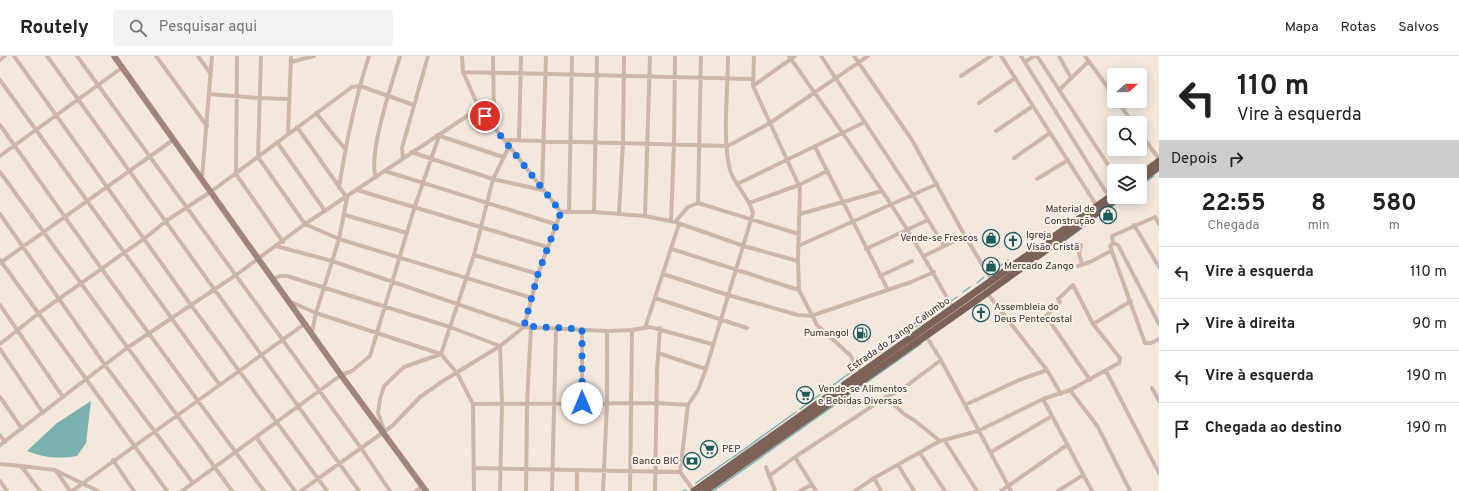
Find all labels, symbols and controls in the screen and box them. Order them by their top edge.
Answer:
search box [113,10,393,46]
text: Routely [20,16,89,40]
icon: search [127,17,149,39]
text: Pesquisar aqui [159,18,257,37]
text: Mapa [1285,19,1319,36]
text: Rotas [1341,19,1376,36]
text: Salvos [1398,19,1439,36]
north arrow [1107,68,1147,108]
map controls [1107,68,1147,204]
text: 110 m [1237,69,1309,105]
icon: left [1171,72,1223,124]
pin [468,99,502,133]
text: Vire à esquerda [1237,104,1361,127]
icon: arrive [474,105,496,127]
button: search [1107,116,1147,156]
icon: right [1225,148,1247,170]
text: Depois [1171,150,1217,169]
button: layers [1107,164,1147,204]
text: 22:55 [1201,189,1266,219]
text: 8 [1311,189,1326,219]
text: 580 [1372,189,1417,219]
place label: Material de Construção [1044,203,1095,228]
shop icon: Material de Construção [1098,205,1118,225]
text: Chegada [1208,218,1259,234]
text: min [1308,218,1329,234]
text: m [1389,218,1400,234]
shop icon: Vende-se Frescos [981,228,1001,248]
place label: Igreja Visão Cristã [1026,229,1079,254]
church icon: Igreja Visão Cristã [1003,231,1023,251]
place label: Vende-se Frescos [900,232,978,245]
shop icon: Mercado Zango [981,256,1001,276]
place label: Mercado Zango [1004,260,1074,273]
icon: left [1171,262,1193,284]
text: Vire à esquerda [1205,263,1314,282]
text: 110 m [1410,263,1447,282]
street label: Estrada do Zango-Calumbo [845,294,953,375]
place label: Assembleia do Deus Pentecostal [994,301,1072,326]
church icon: Assembleia do Deus Pentecostal [971,303,991,323]
icon: right [1171,314,1193,336]
text: Vire à direita [1205,315,1295,334]
text: 90 m [1412,315,1447,334]
fuel station icon: Pumangol [852,323,872,343]
place label: Pumangol [804,327,849,340]
icon: left [1171,366,1193,388]
text: Vire à esquerda [1205,367,1314,386]
text: 190 m [1407,367,1447,386]
position arrow [561,382,603,424]
place label: Vende-se Alimentos e Bebidas Diversas [818,383,908,408]
supermarket icon: Vende-se Alimentos e Bebidas Diversas [795,385,815,405]
icon: arrive [1171,418,1193,440]
text: Chegada ao destino [1205,419,1342,438]
text: 190 m [1407,419,1447,438]
supermarket icon: PEP [699,439,719,459]
place label: PEP [722,443,741,456]
bank icon: Banco BIC [682,451,702,471]
place label: Banco BIC [632,455,679,468]

